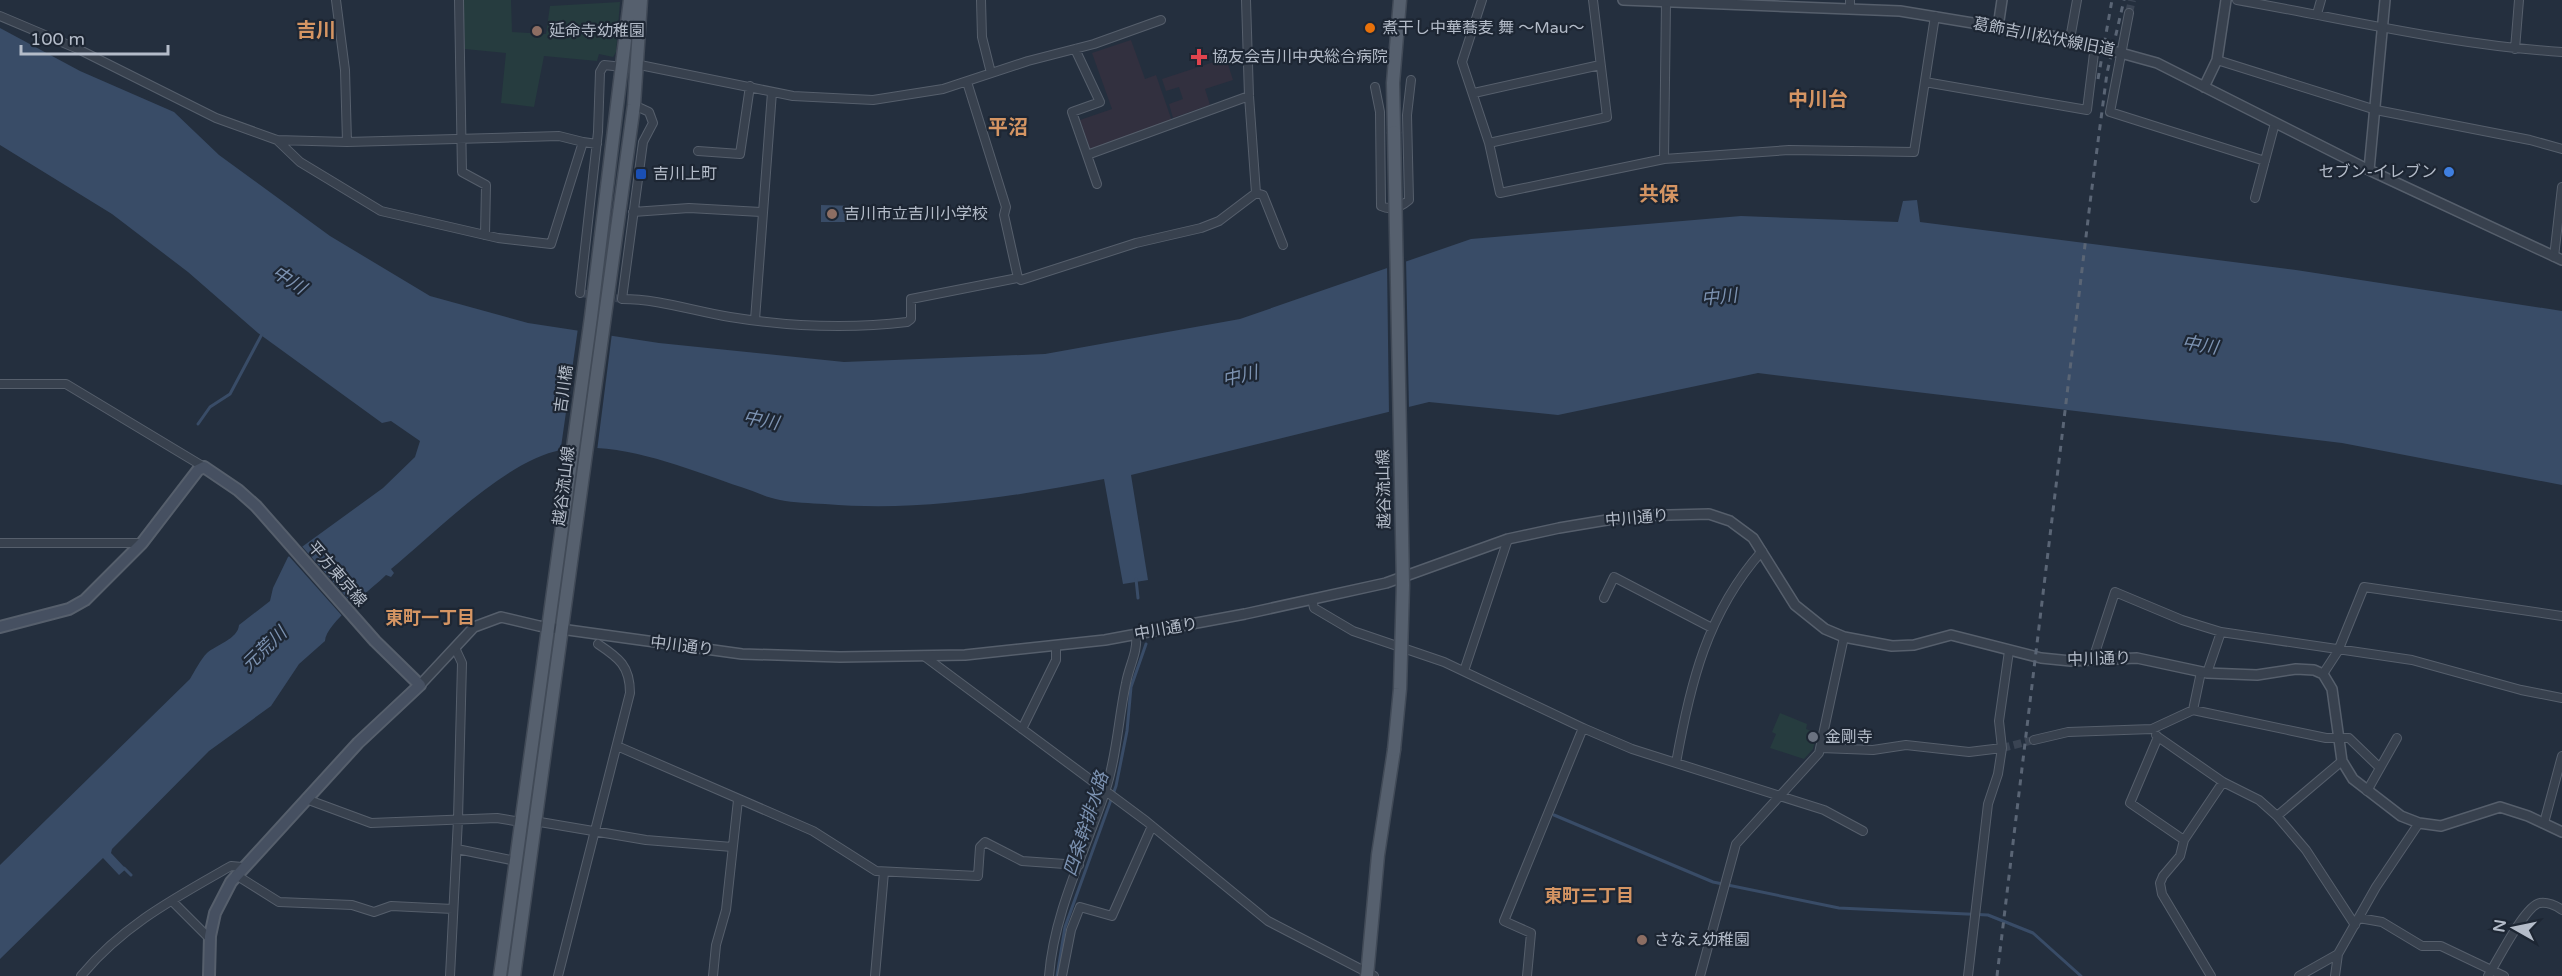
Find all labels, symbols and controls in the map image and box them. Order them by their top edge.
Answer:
street label: 葛飾吉川松伏線旧道 [1971,13,2117,61]
scale bar [21,18,168,56]
place label: 煮干し中華蕎麦 舞 〜Mau〜 [1382,18,1584,38]
district label: 吉川 [296,19,336,43]
place label: 延命寺幼稚園 [549,21,645,41]
marker: 煮干し中華蕎麦 舞 〜Mau〜 [1363,21,1377,35]
marker: 延命寺幼稚園 [530,24,544,38]
text: 100 m [30,28,85,50]
place label: 協友会吉川中央総合病院 [1212,47,1388,67]
marker: 協友会吉川中央総合病院 [1190,48,1208,66]
district label: 中川台 [1788,88,1848,112]
district label: 平沼 [988,116,1028,140]
place label: セブン-イレブン [2318,162,2437,182]
place label: 吉川上町 [653,164,717,184]
marker: セブン-イレブン [2442,165,2456,179]
marker: 吉川上町 [634,167,648,181]
district label: 共保 [1639,183,1679,207]
place label: 吉川市立吉川小学校 [844,204,988,224]
marker: 吉川市立吉川小学校 [825,207,839,221]
water label: 中川 [268,261,312,300]
water label: 中川 [1700,284,1740,310]
water label: 中川 [2181,331,2221,359]
water label: 中川 [1220,361,1262,391]
street label: 吉川橋 [551,364,577,414]
water label: 中川 [741,406,783,435]
street label: 越谷流山線 [549,445,579,527]
street label: 越谷流山線 [1373,449,1395,529]
street label: 中川通り [1604,505,1670,531]
street label: 平方東京線 [303,537,371,611]
district label: 東町一丁目 [385,607,475,629]
street label: 中川通り [1133,614,1199,644]
water label: 元荒川 [237,621,293,676]
street label: 中川通り [649,632,715,660]
street label: 中川通り [2067,648,2131,670]
place label: 金剛寺 [1825,727,1873,747]
marker: 金剛寺 [1806,730,1820,744]
water label: 四条幹排水路 [1059,767,1114,879]
district label: 東町三丁目 [1544,885,1634,907]
north arrow [2484,898,2544,958]
text: N [2489,918,2511,934]
place label: さなえ幼稚園 [1654,930,1750,950]
marker: さなえ幼稚園 [1635,933,1649,947]

